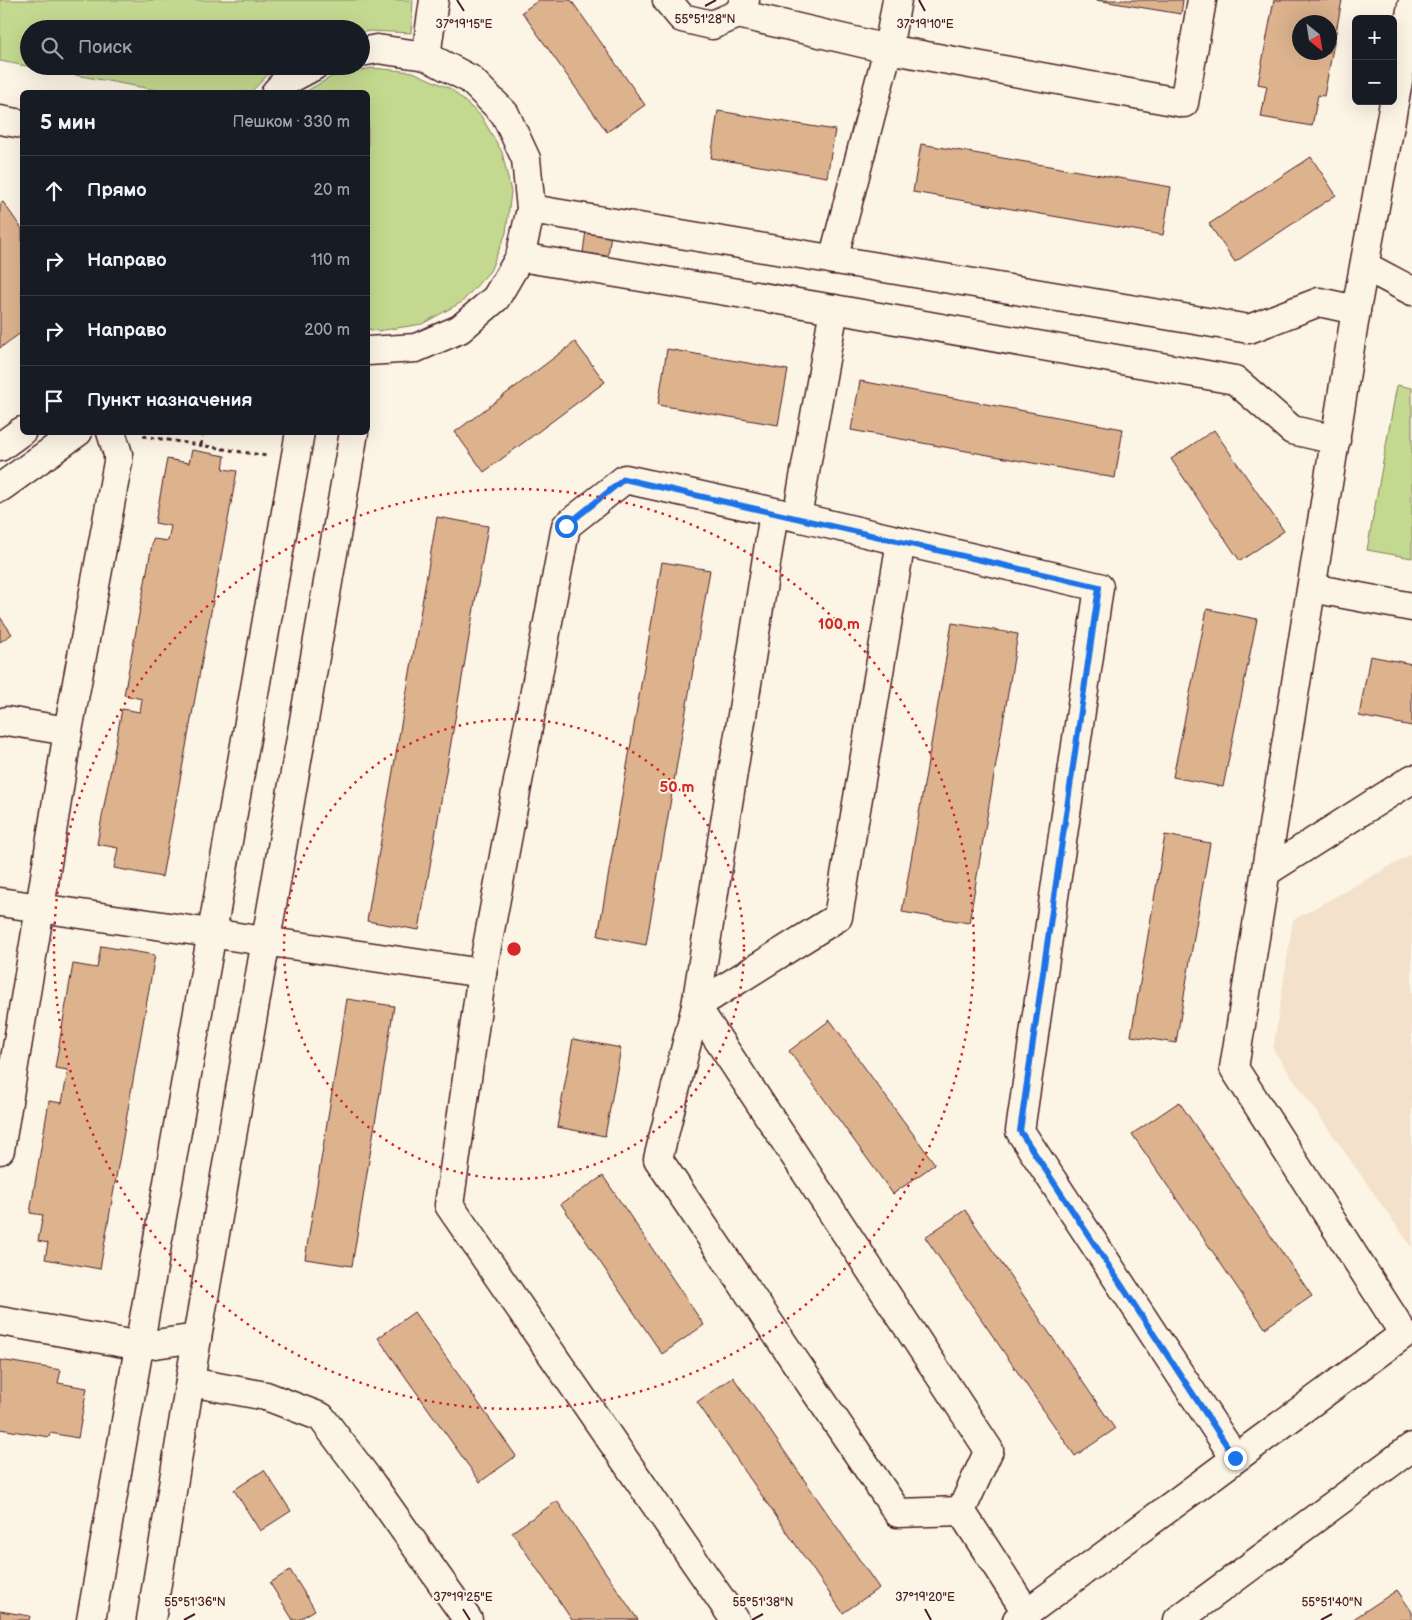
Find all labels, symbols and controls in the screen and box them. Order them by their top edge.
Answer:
text: 55°51'28"N [675,12,735,27]
north arrow [1292,15,1337,60]
map controls [1352,15,1397,105]
button: + [1352,15,1397,60]
text: 37°19'15"E [436,17,493,32]
text: 37°19'10"E [896,17,954,32]
search box [20,20,370,75]
icon: search [38,34,66,62]
text: Поиск [78,36,132,59]
button: − [1352,60,1397,105]
text: 5 мин [40,110,96,135]
text: Пешком · 330 m [233,113,350,132]
icon: ahead [40,177,68,205]
text: Прямо [87,179,147,202]
text: 20 m [314,181,350,200]
icon: right [40,247,68,275]
text: Направо [87,249,167,272]
text: 110 m [311,251,350,270]
icon: right [40,317,68,345]
text: Направо [87,319,167,342]
text: 200 m [304,321,350,340]
icon: arrive [40,387,68,415]
text: Пункт назначения [87,389,252,412]
route start [555,515,578,538]
text: 100 m [818,615,860,634]
text: 50 m [660,778,695,797]
centre of rings [505,940,523,958]
route end [1224,1447,1247,1470]
text: 37°19'25"E [433,1590,493,1605]
text: 37°19'20"E [895,1590,955,1605]
text: 55°51'36"N [164,1595,226,1610]
text: 55°51'38"N [732,1595,794,1610]
text: 55°51'40"N [1301,1595,1363,1610]

